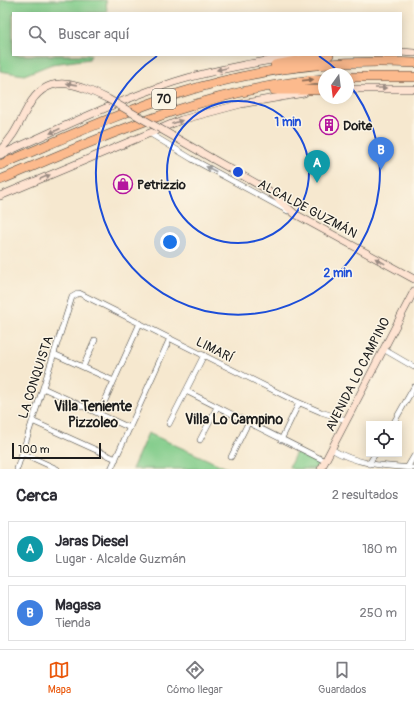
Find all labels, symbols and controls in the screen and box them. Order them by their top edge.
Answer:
search box [12,12,402,56]
icon: search [26,23,48,45]
text: Buscar aquí [58,25,130,44]
one-way arrow [216,67,228,73]
north arrow [318,68,354,104]
one-way arrow [302,77,314,84]
one-way arrow [66,81,78,87]
one-way arrow [375,85,388,91]
road number: 70 [152,89,176,109]
building icon: Doite [318,114,340,136]
text: 1 min [275,115,302,130]
one-way arrow [172,118,184,124]
place label: Doite [343,118,373,134]
one-way arrow [49,129,61,135]
pin: B [368,137,394,170]
pin: A [304,150,330,183]
centre of rings [231,165,245,179]
one-way arrow [205,166,217,172]
shop icon: Petrizzio [112,173,134,195]
one-way arrow [39,174,51,180]
street label: ALCALDE GUZMÁN [255,176,360,242]
place label: Petrizzio [137,177,186,193]
your location [160,232,180,252]
one-way arrow [374,257,386,264]
text: 2 min [324,266,353,281]
street label: AVENIDA LO CAMPINO [322,315,394,434]
street label: LA CONQUISTA [15,333,57,421]
street label: LIMARÍ [193,334,236,366]
district label: Villa Teniente Pizzoleo [54,398,133,431]
district label: Villa Lo Campino [185,411,283,428]
map controls [366,421,402,457]
button: locate [366,421,402,457]
scale bar [12,441,101,460]
text: 100 m [18,443,49,456]
text: Cerca [16,485,57,506]
text: 2 resultados [332,487,398,503]
text: Jaras Diesel [55,532,129,551]
text: A [26,541,34,557]
text: 180 m [362,541,397,557]
text: Lugar · Alcalde Guzmán [55,551,186,567]
text: Magasa [55,596,101,615]
text: B [26,605,34,621]
text: 250 m [359,605,397,621]
text: Tienda [55,615,90,631]
tab: Mapa [48,659,71,696]
tab: Cómo llegar [167,659,223,696]
tab: Guardados [318,659,366,696]

